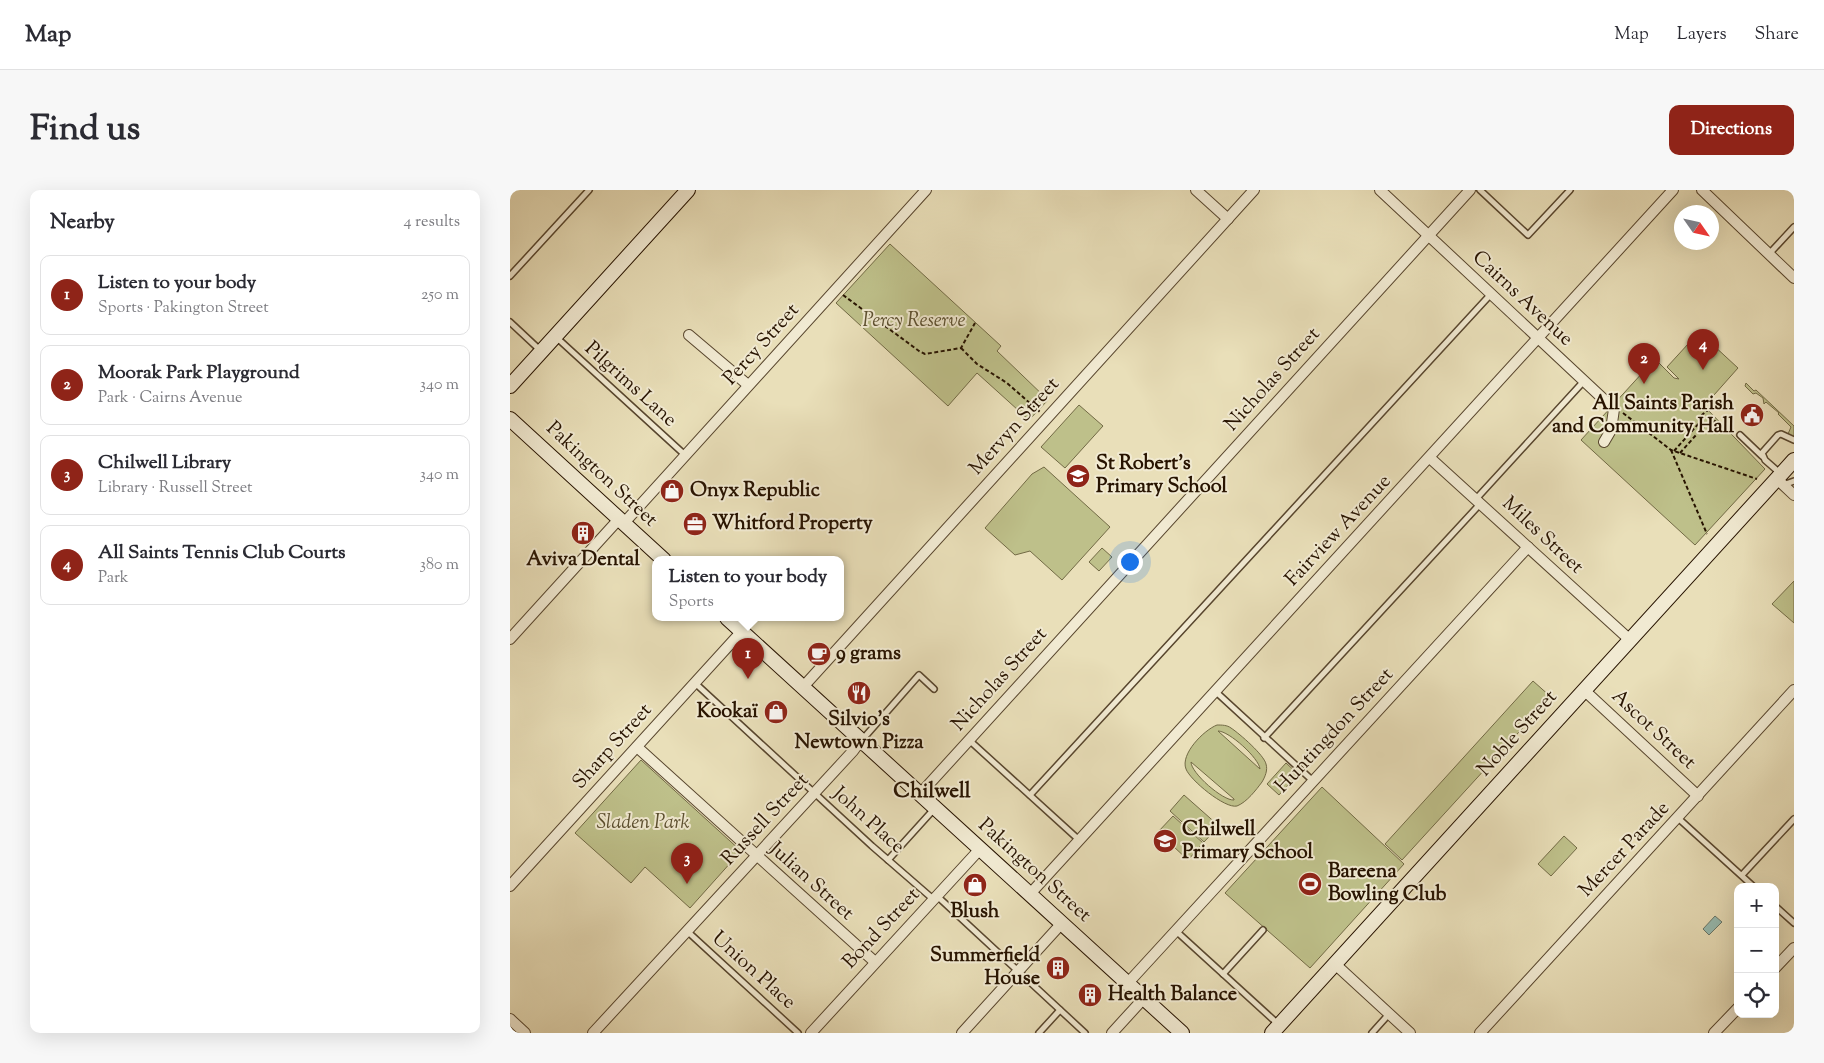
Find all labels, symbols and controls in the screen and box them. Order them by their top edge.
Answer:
text: Map [25,18,71,52]
text: Map [1614,22,1649,48]
text: Layers [1677,22,1727,48]
text: Share [1755,22,1799,48]
text: Find us [30,105,140,156]
button: Directions [1669,105,1794,155]
north arrow [1674,205,1719,250]
text: Nearby [50,208,115,238]
text: 4 results [404,211,460,234]
street label: Cairns Avenue [1465,244,1579,354]
text: Listen to your body [98,270,256,297]
text: 1 [64,284,70,307]
text: 250 m [421,284,459,307]
text: Sports · Pakington Street [98,297,269,320]
street label: Percy Street [717,297,807,392]
park label: Percy Reserve [863,307,965,336]
street label: Nicholas Street [1218,321,1328,439]
pin: 4 [1687,329,1719,370]
street label: Pilgrims Lane [577,335,683,435]
pin: 2 [1628,343,1660,384]
text: Moorak Park Playground [98,360,300,387]
street label: Mervyn Street [963,371,1067,482]
text: 2 [63,374,71,397]
text: 340 m [420,374,459,397]
text: Park · Cairns Avenue [98,387,243,410]
place label: All Saints Parish and Community Hall [1552,390,1734,442]
public building icon: All Saints Parish and Community Hall [1739,402,1765,428]
street label: Pakington Street [539,415,664,535]
text: Chilwell Library [98,450,231,477]
place label: St Robert's Primary School [1096,450,1228,502]
school or university icon: St Robert's Primary School [1065,463,1091,489]
text: 3 [64,464,70,487]
text: 340 m [420,464,459,487]
street label: Fairview Avenue [1279,468,1399,594]
text: Library · Russell Street [98,477,253,500]
place label: Onyx Republic [690,477,820,506]
shop icon: Onyx Republic [659,478,685,504]
street label: Miles Street [1495,490,1589,582]
place label: Whitford Property [712,510,873,539]
office icon: Whitford Property [682,511,708,537]
building icon: Aviva Dental [570,520,596,546]
text: All Saints Tennis Club Courts [98,540,345,567]
place label: Aviva Dental [526,546,640,575]
your location [1117,549,1143,575]
text: 4 [63,554,71,577]
text: 380 m [419,554,459,577]
popup [652,556,844,621]
text: Listen to your body [669,564,827,591]
text: Park [98,567,129,590]
text: Sports [669,591,714,614]
street label: Nicholas Street [945,621,1055,739]
pin: 1 [732,638,764,679]
place label: 9 grams [836,640,901,669]
cafe icon: 9 grams [806,641,832,667]
street label: Huntingdon Street [1269,662,1401,800]
restaurant icon: Silvio's Newtown Pizza [846,680,872,706]
street label: Ascot Street [1604,683,1702,777]
street label: Noble Street [1471,684,1565,784]
street label: Sharp Street [566,697,660,797]
place label: Kookaï [697,698,758,727]
shop icon: Kookaï [763,699,789,725]
place label: Silvio's Newtown Pizza [795,706,924,758]
street label: Russell Street [715,767,817,873]
district label: Chilwell [893,777,971,807]
street label: John Place [825,780,911,861]
street label: Mercer Parade [1573,796,1677,904]
park label: Sladen Park [596,809,690,838]
street label: Pakington Street [971,812,1097,930]
place label: Chilwell Primary School [1182,816,1314,868]
school or university icon: Chilwell Primary School [1152,828,1178,854]
street label: Julian Street [761,835,860,928]
pin: 3 [671,843,703,884]
place label: Bareena Bowling Club [1328,858,1447,910]
sports icon: Bareena Bowling Club [1297,871,1323,897]
shop icon: Blush [962,872,988,898]
street label: Bond Street [836,882,928,976]
map controls [1734,883,1779,1018]
button: + [1734,883,1779,928]
place label: Blush [951,898,1000,927]
street label: Union Place [704,925,802,1017]
button: − [1734,928,1779,973]
place label: Summerfield House [930,942,1041,994]
building icon: Summerfield House [1045,955,1071,981]
button: locate [1734,973,1779,1018]
place label: Health Balance [1108,981,1237,1010]
building icon: Health Balance [1077,982,1103,1008]

